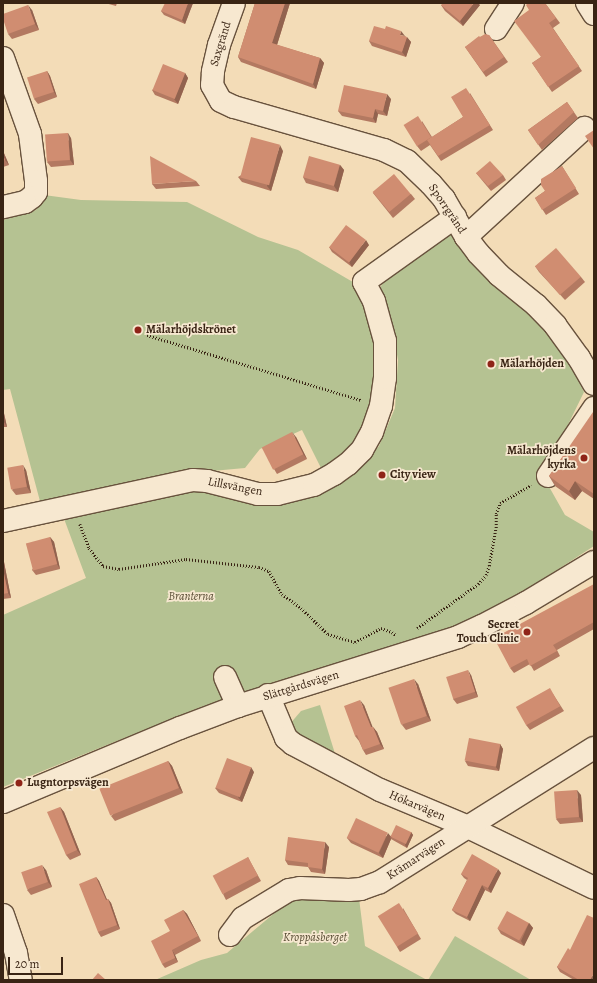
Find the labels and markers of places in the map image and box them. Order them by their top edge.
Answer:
place label: Mälarhöjdskrönet [146,323,236,337]
marker: Mälarhöjdskrönet [133,325,143,335]
place label: Mälarhöjden [500,357,564,371]
marker: Mälarhöjden [485,358,497,370]
place label: Mälarhöjdens kyrka [507,444,576,472]
marker: Mälarhöjdens kyrka [579,453,589,463]
place label: City view [390,468,436,482]
marker: City view [377,470,387,480]
place label: Secret Touch Clinic [457,618,519,646]
marker: Secret Touch Clinic [522,627,532,637]
place label: Lugntorpsvägen [27,776,109,790]
marker: Lugntorpsvägen [14,778,24,788]

